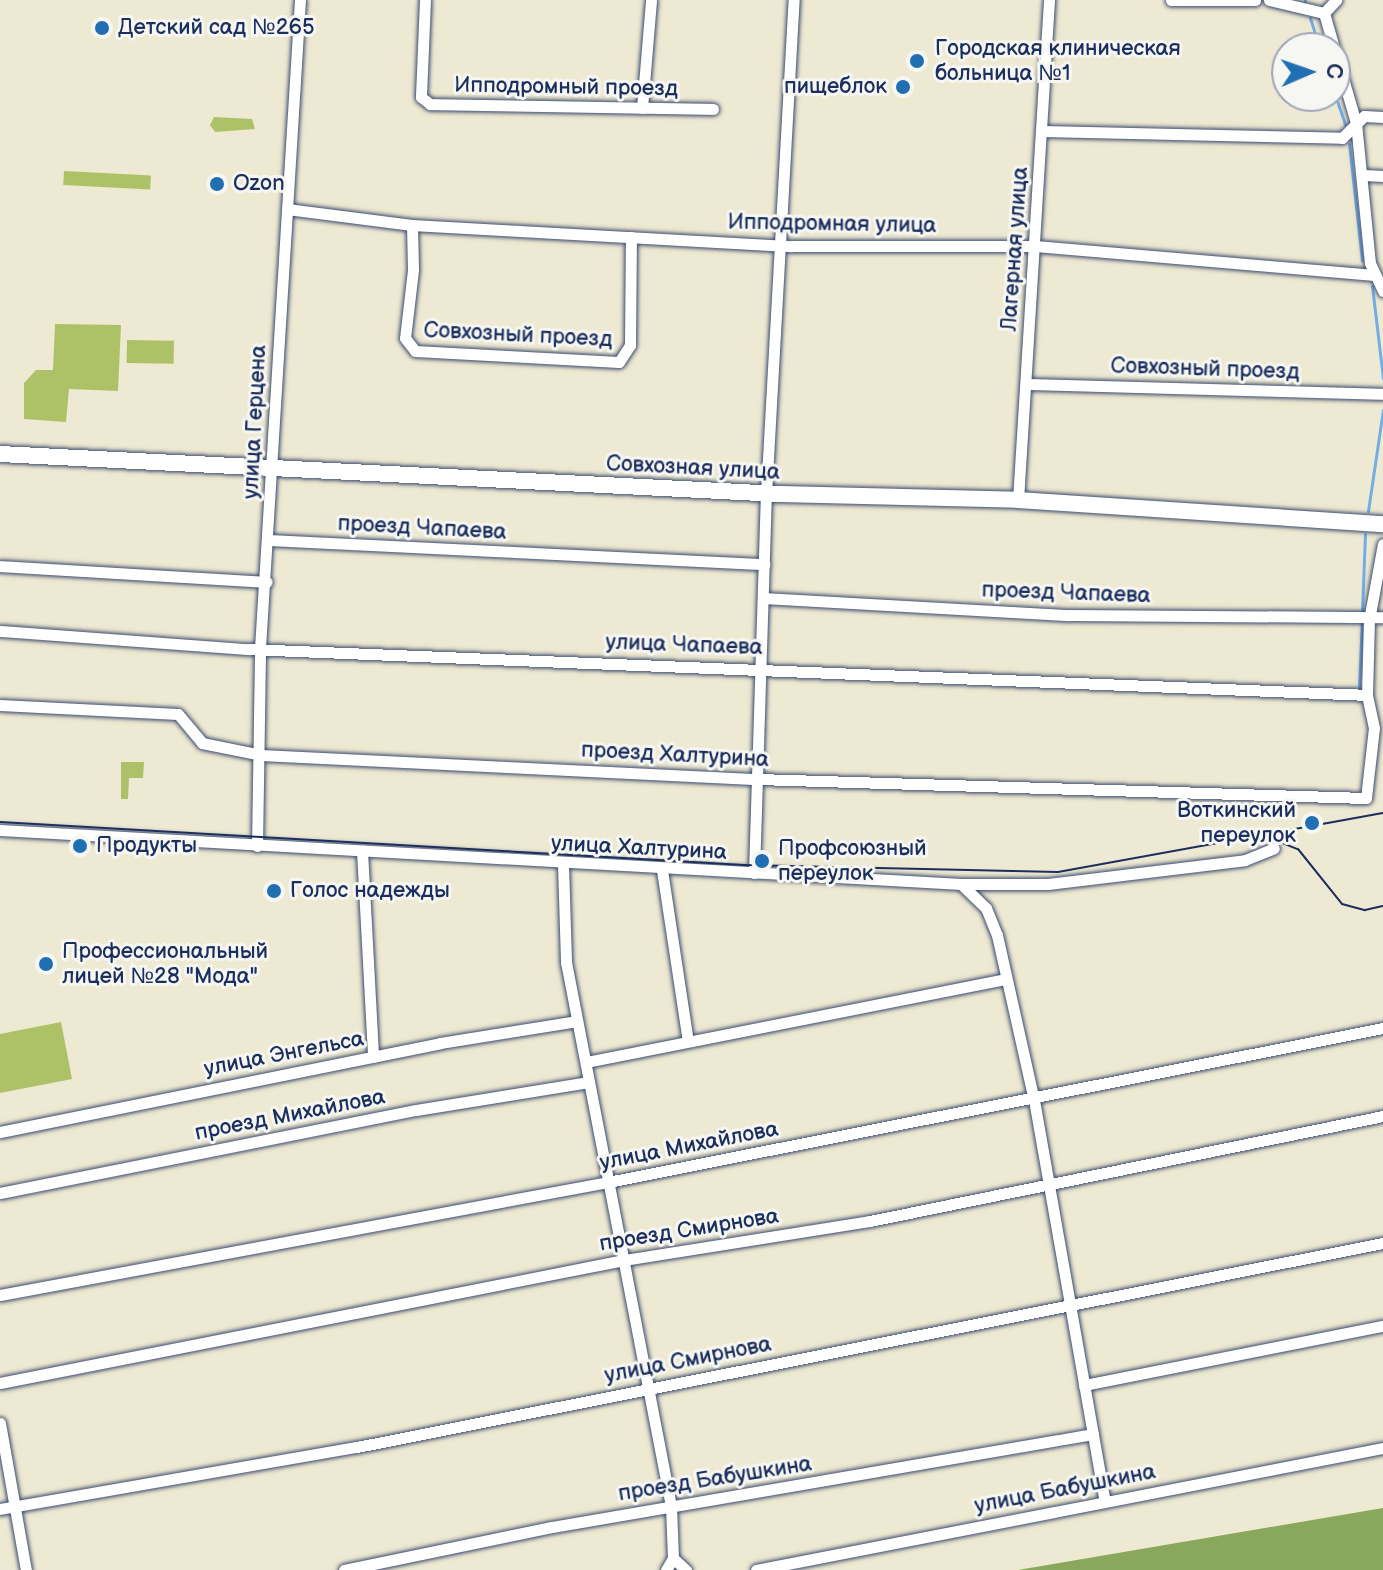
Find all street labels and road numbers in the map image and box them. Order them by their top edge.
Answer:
street label: Ипподромный проезд [454,72,678,102]
street label: Лагерная улица [996,166,1034,332]
street label: Ипподромная улица [727,209,937,239]
street label: Совхозный проезд [423,317,613,353]
street label: улица Герцена [238,344,272,500]
street label: Совхозный проезд [1110,353,1300,385]
street label: Совхозная улица [605,450,781,486]
street label: проезд Чапаева [337,510,507,546]
street label: проезд Чапаева [981,577,1151,609]
street label: улица Чапаева [605,629,763,661]
street label: проезд Халтурина [580,737,770,773]
street label: улица Халтурина [550,830,728,866]
street label: улица Энгельса [202,1026,366,1082]
street label: проезд Михайлова [193,1084,387,1146]
street label: улица Михайлова [598,1116,780,1176]
street label: проезд Смирнова [597,1203,781,1257]
street label: улица Смирнова [602,1331,774,1389]
street label: проезд Бабушкина [616,1451,814,1507]
street label: улица Бабушкина [972,1459,1158,1519]

